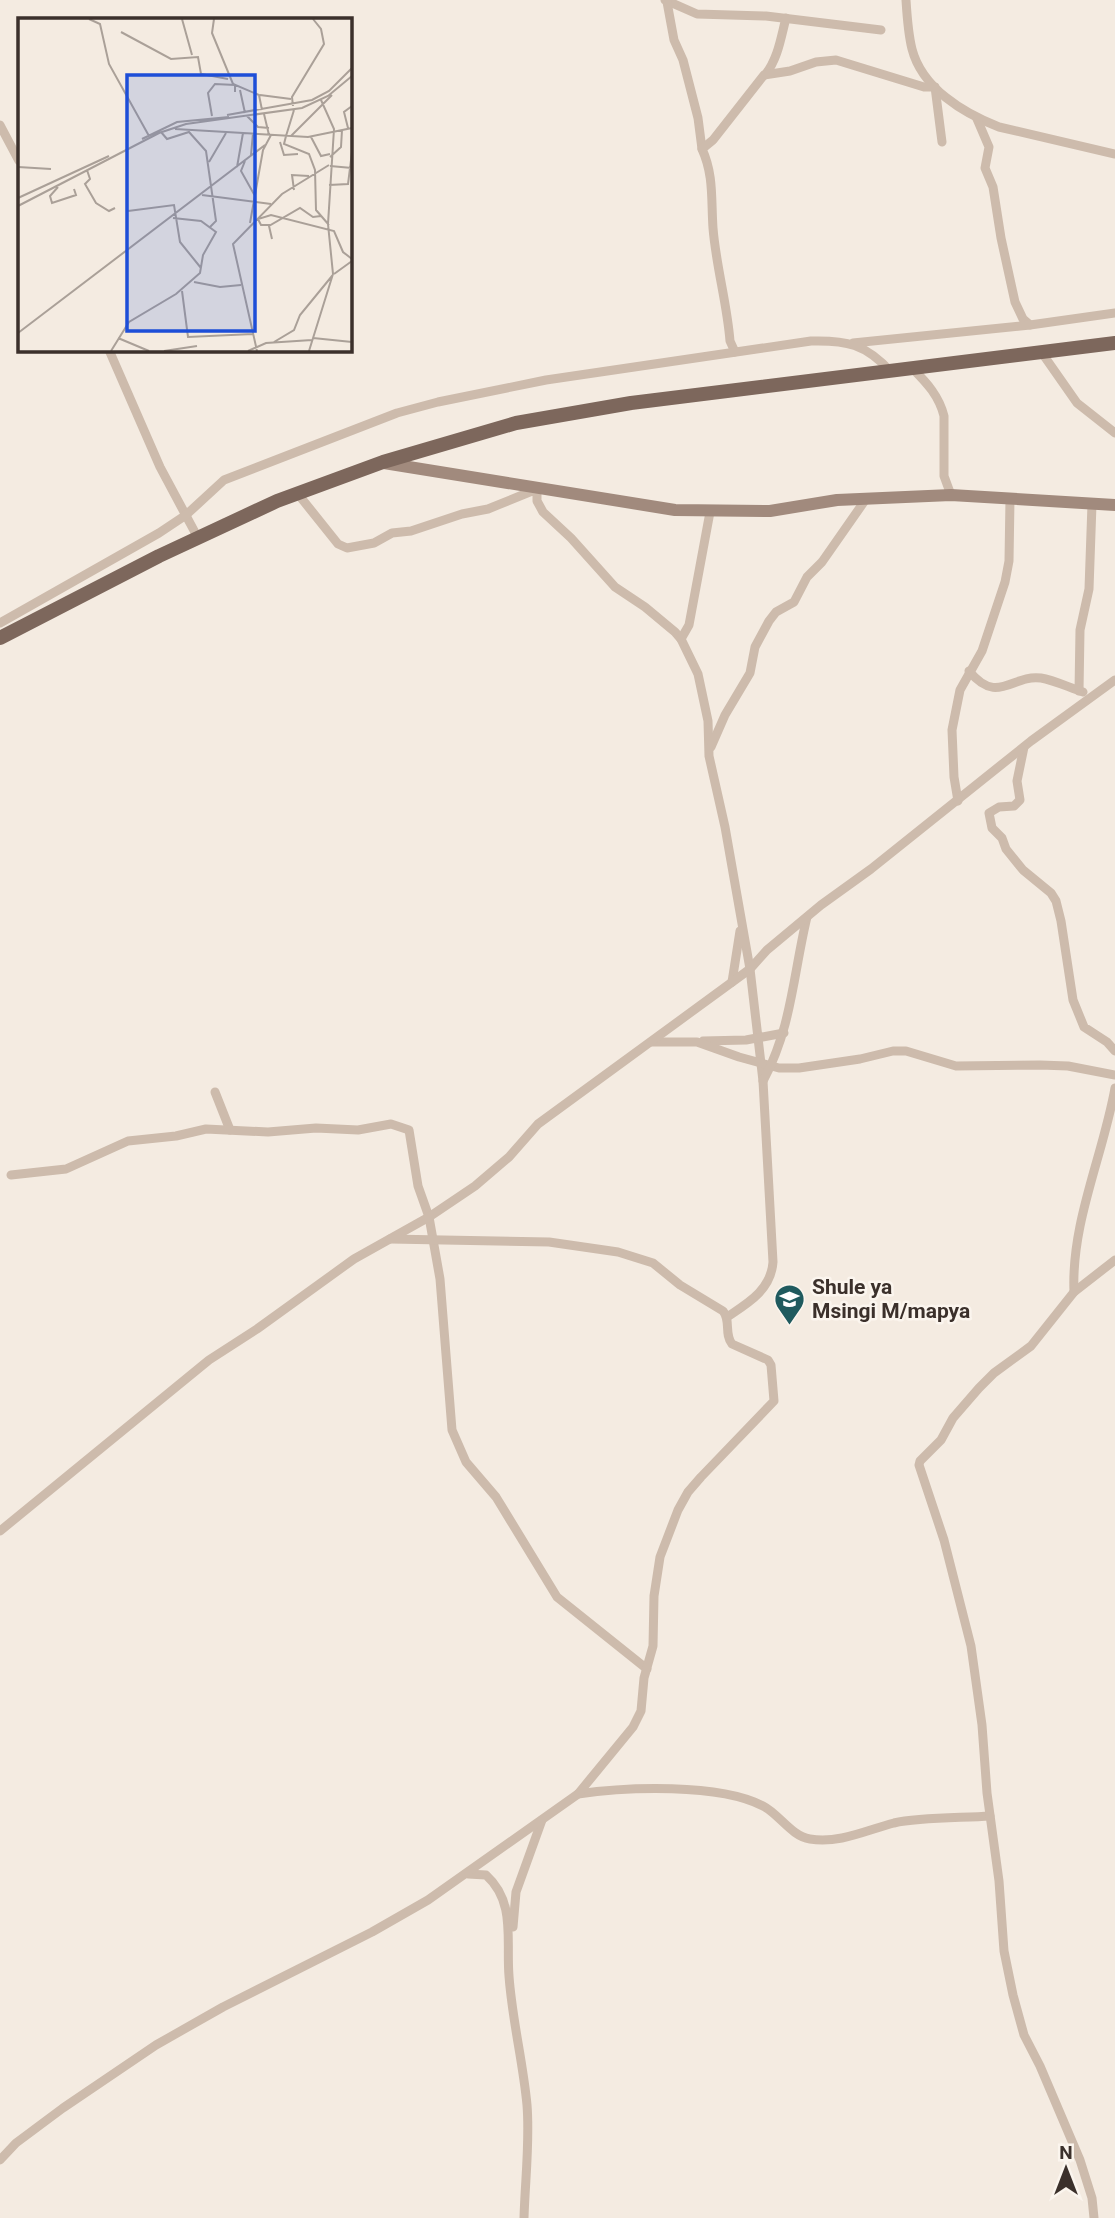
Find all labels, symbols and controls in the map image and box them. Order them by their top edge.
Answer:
inset map [18,18,352,352]
place label: Shule ya Msingi M/mapya [812,1275,970,1323]
school or university icon: Shule ya Msingi M/mapya [772,1282,806,1326]
north arrow [1031,2134,1101,2204]
text: N [1059,2141,1073,2164]

